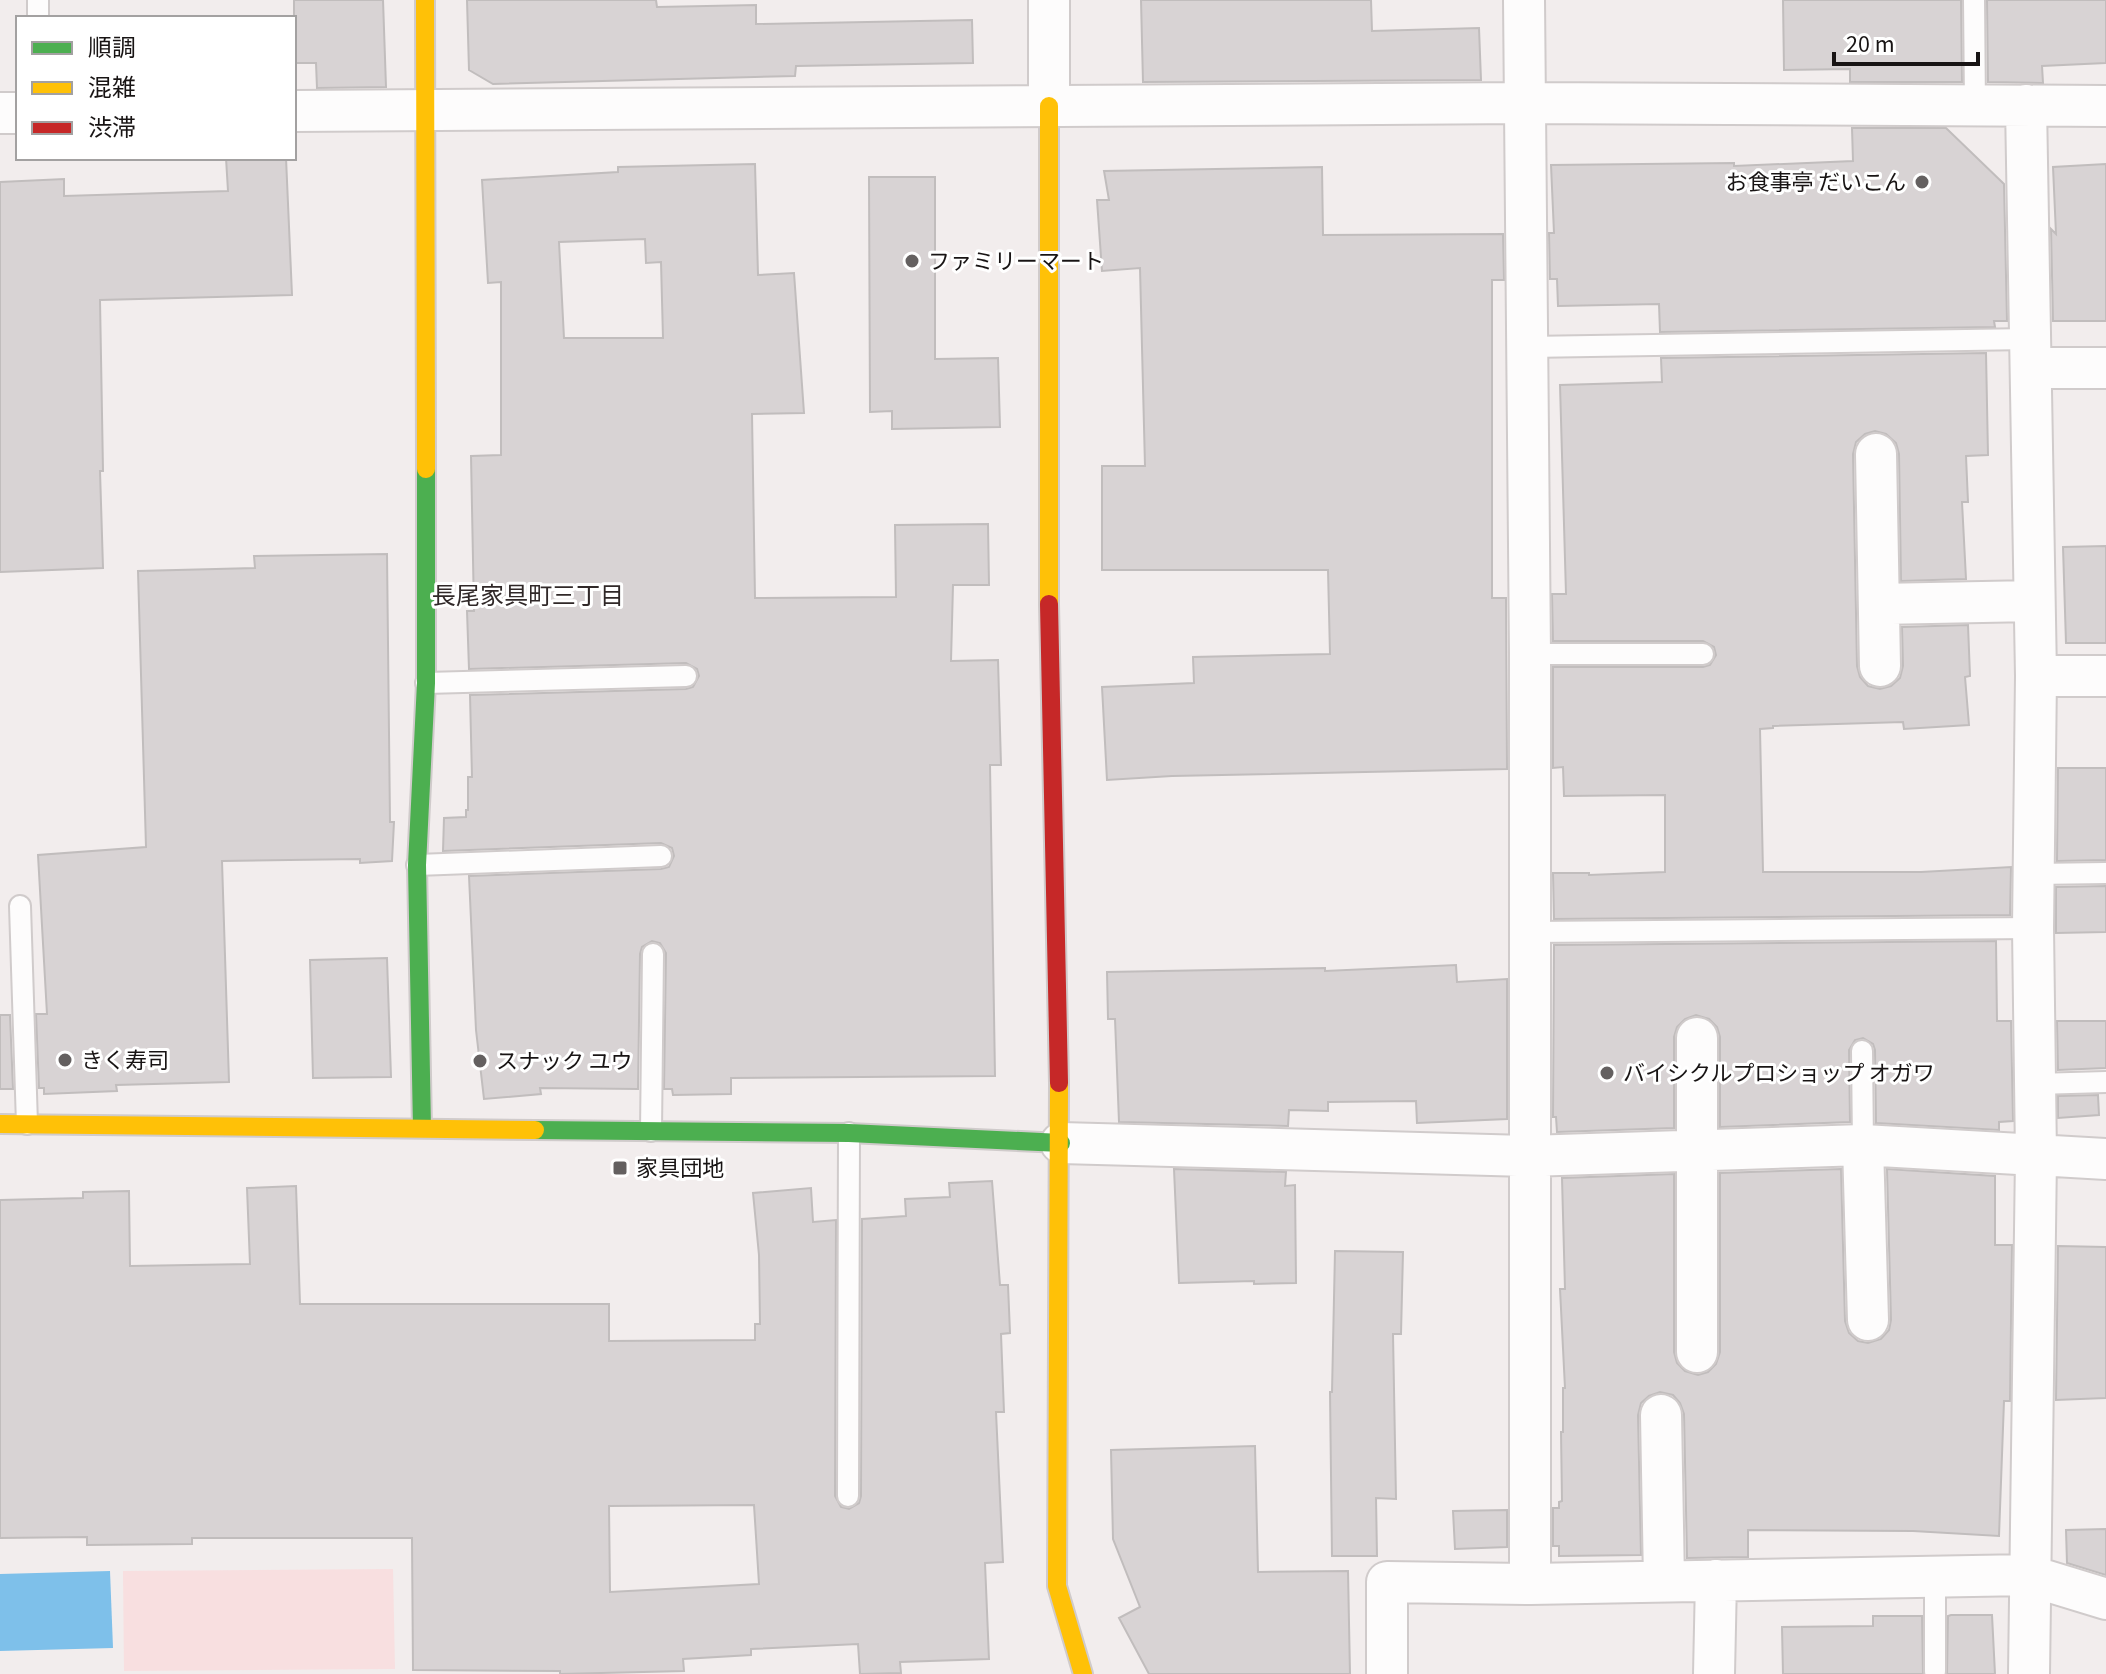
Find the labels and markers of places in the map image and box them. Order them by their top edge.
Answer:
place label: お食事亭 だいこん [1726,167,1906,199]
marker: お食事亭 だいこん [1913,173,1931,191]
place label: ファミリーマート [928,246,1104,278]
marker: ファミリーマート [903,252,921,270]
place label: きく寿司 [81,1045,169,1077]
place label: スナック ユウ [496,1046,632,1078]
marker: きく寿司 [56,1051,74,1069]
marker: スナック ユウ [471,1052,489,1070]
place label: バイシクルプロショップ オガワ [1623,1058,1935,1090]
marker: バイシクルプロショップ オガワ [1598,1064,1616,1082]
place label: 家具団地 [636,1153,724,1185]
marker: 家具団地 [611,1159,629,1177]

